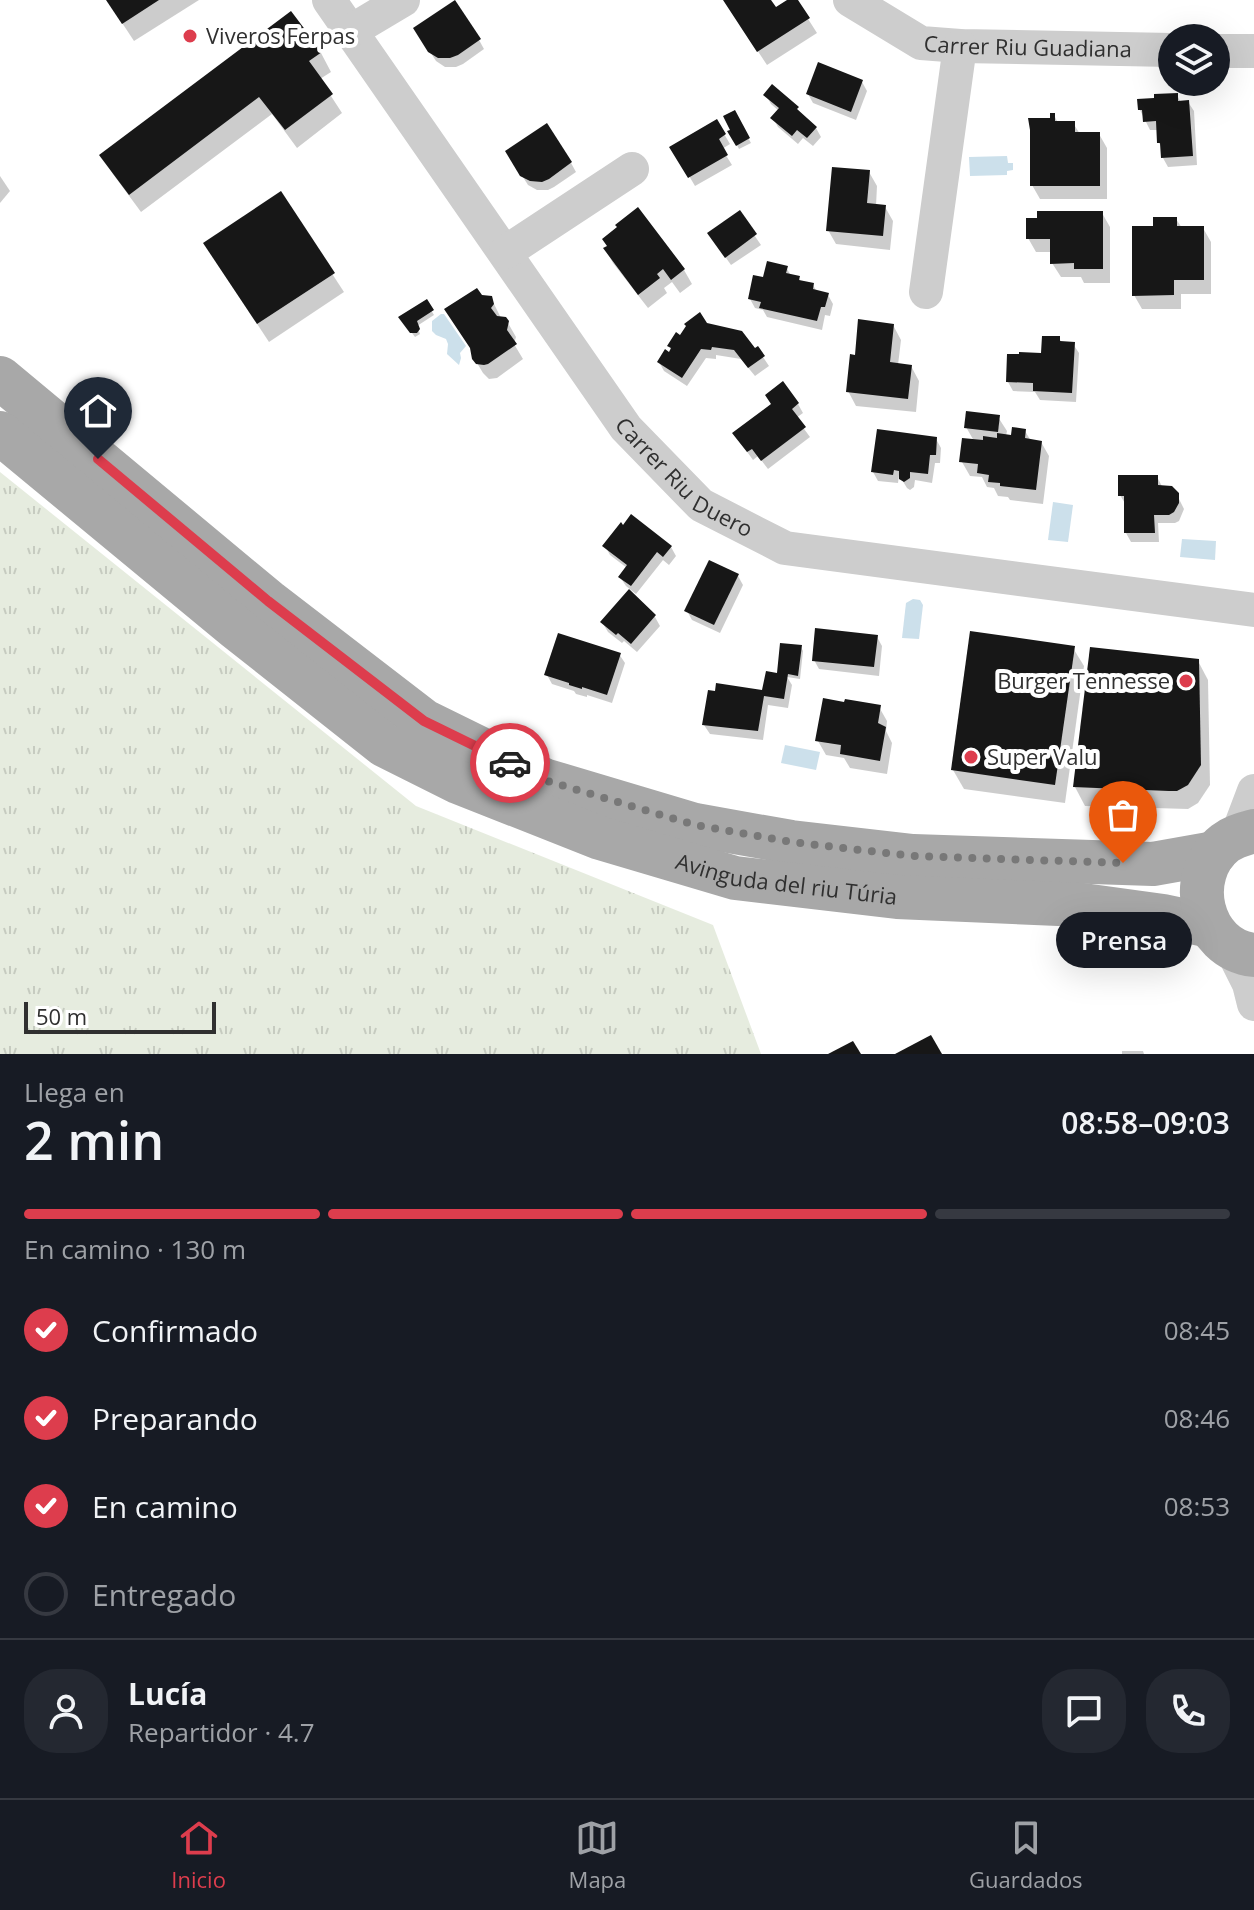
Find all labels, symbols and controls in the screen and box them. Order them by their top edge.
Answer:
place label: Viveros Ferpas [206,20,355,50]
map controls [1158,24,1230,96]
button: layers [1158,24,1230,96]
marker: Viveros Ferpas [181,27,199,45]
street label: Carrer Riu Guadiana [923,27,1132,63]
pin [64,377,132,459]
icon: home [76,389,120,433]
street label: Carrer Riu Duero [609,411,758,543]
place label: Burger Tennesse [997,665,1170,695]
marker: Burger Tennesse [1177,672,1195,690]
courier [470,723,550,803]
icon: car [488,741,532,785]
place label: Super Valu [987,741,1097,771]
marker: Super Valu [962,748,980,766]
pin [1089,781,1157,863]
icon: bag [1101,793,1145,837]
street label: Avinguda del riu Túria [672,845,899,911]
callout: Prensa [1055,911,1191,967]
text: Prensa [1081,922,1167,958]
scale bar [24,998,216,1034]
text: 50 m [36,1001,87,1031]
text: Llega en [24,1074,125,1110]
text: 08:58–09:03 [1061,1102,1230,1143]
text: 2 min [24,1104,164,1175]
text: En camino · 130 m [24,1231,246,1267]
icon: check [24,1308,68,1352]
text: Confirmado [92,1310,258,1351]
text: 08:45 [1164,1312,1230,1348]
icon: check [24,1396,68,1440]
text: Preparando [92,1398,258,1439]
text: 08:46 [1164,1400,1230,1436]
icon: check [24,1484,68,1528]
text: En camino [92,1486,238,1527]
text: 08:53 [1164,1488,1230,1524]
text: Entregado [92,1574,236,1615]
button: person [24,1669,108,1753]
button: chat [1042,1669,1126,1753]
button: phone [1146,1669,1230,1753]
text: Lucía [128,1673,207,1714]
text: Repartidor · 4.7 [128,1714,315,1750]
tab: Inicio [171,1816,226,1894]
tab: Mapa [569,1816,626,1894]
tab: Guardados [969,1816,1083,1894]

